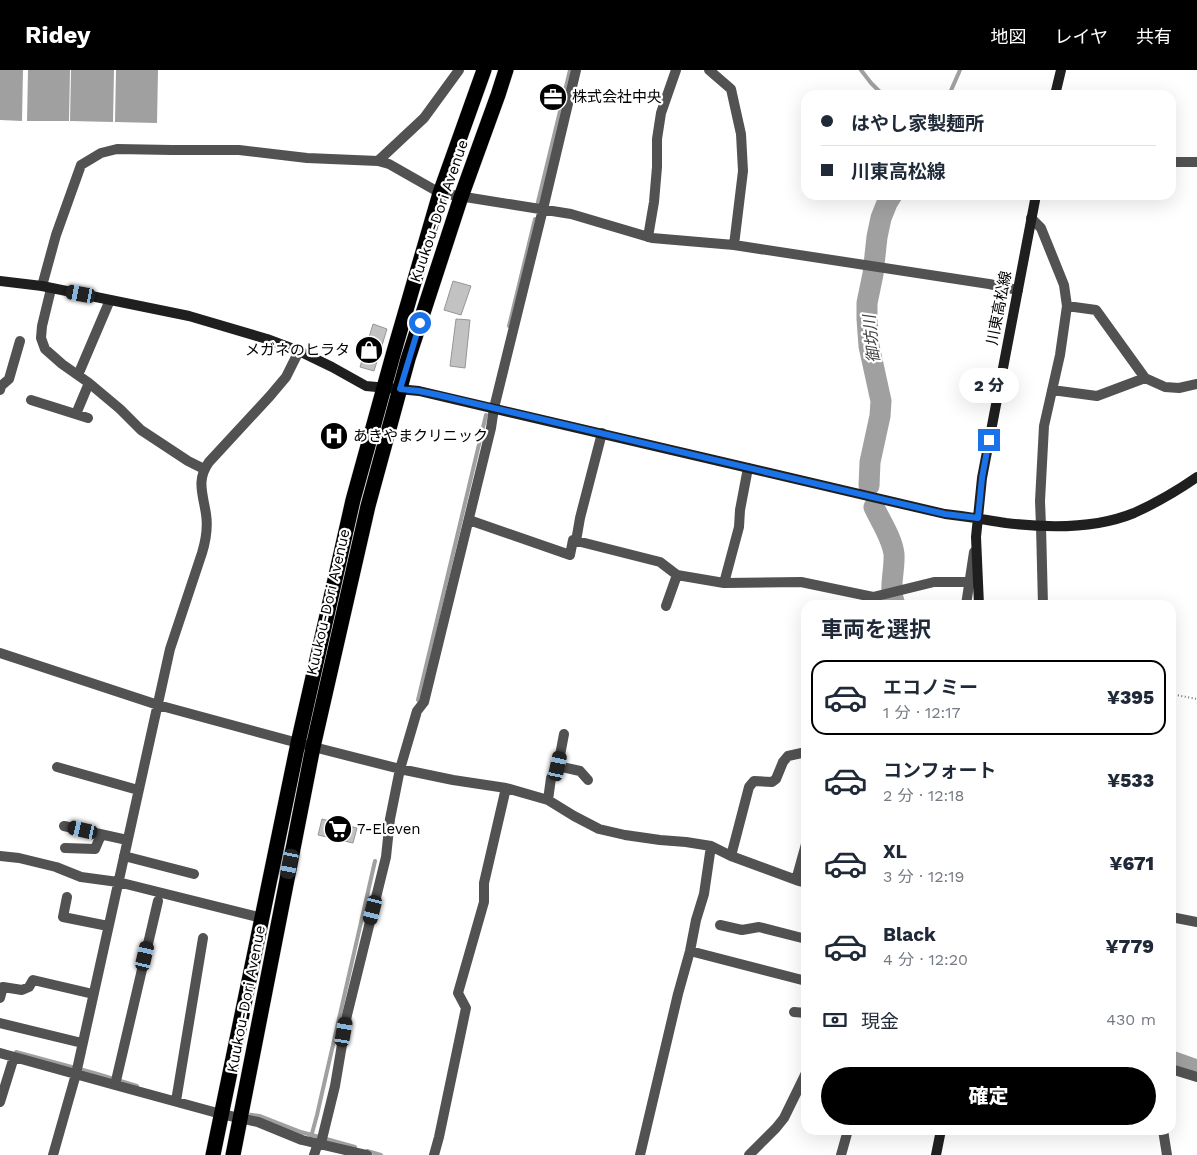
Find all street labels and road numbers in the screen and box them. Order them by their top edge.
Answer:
street label: Kuukou-Dori Avenue [406,137,472,285]
street label: 川東高松線 [983,269,1015,347]
street label: Kuukou-Dori Avenue [302,527,354,677]
street label: Kuukou-Dori Avenue [223,924,269,1074]

